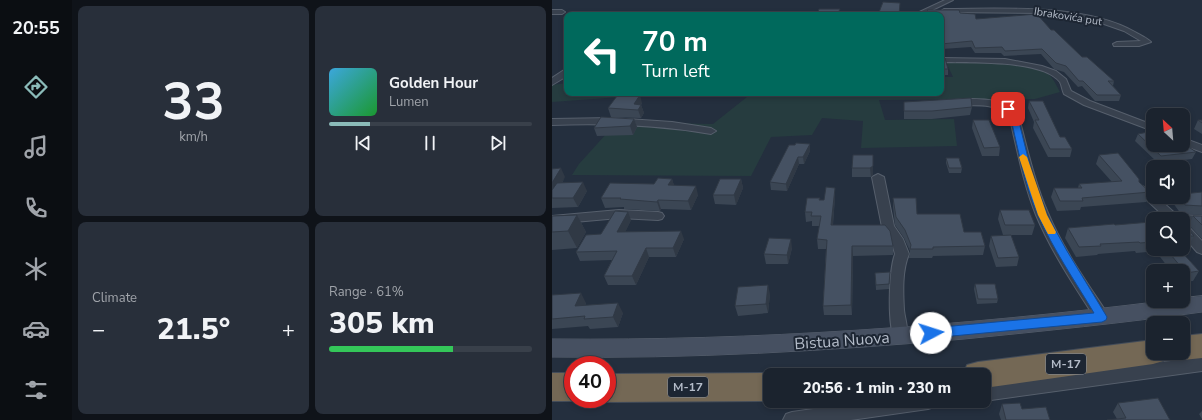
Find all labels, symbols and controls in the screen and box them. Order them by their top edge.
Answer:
street label: Ibrakovića put [1033,4,1103,29]
text: 20:55 [12,16,60,40]
text: 70 m [642,23,708,61]
icon: left [576,28,628,80]
text: Turn left [642,59,710,83]
text: 33 [162,66,225,137]
icon: directions [22,73,50,101]
text: Golden Hour [389,73,478,93]
pin [991,92,1025,126]
text: Lumen [389,93,429,111]
icon: arrive [997,98,1019,120]
north arrow [1146,108,1190,152]
map controls [1146,108,1190,360]
text: km/h [179,128,208,146]
icon: previous [352,132,374,154]
icon: pause [419,132,441,154]
icon: next [487,132,509,154]
icon: music [22,133,50,161]
button: sound [1146,160,1190,204]
icon: phone [22,194,50,222]
button: search [1146,212,1190,256]
icon: climate [22,255,50,283]
button: + [1146,264,1190,308]
text: Range · 61% [329,283,404,301]
text: Climate [92,289,137,307]
text: 305 km [329,303,435,344]
text: 21.5° [157,309,230,350]
position arrow [910,312,952,354]
icon: car [22,315,50,343]
text: − [92,315,105,345]
text: + [282,315,295,345]
button: − [1146,316,1190,360]
street label: Bistua Nuova [794,327,890,355]
road number: M-17 [1046,354,1086,374]
speed limit sign: 40 [564,356,616,408]
icon: filters [22,376,50,404]
road number: M-17 [668,377,708,397]
text: 20:56 · 1 min · 230 m [803,378,951,398]

